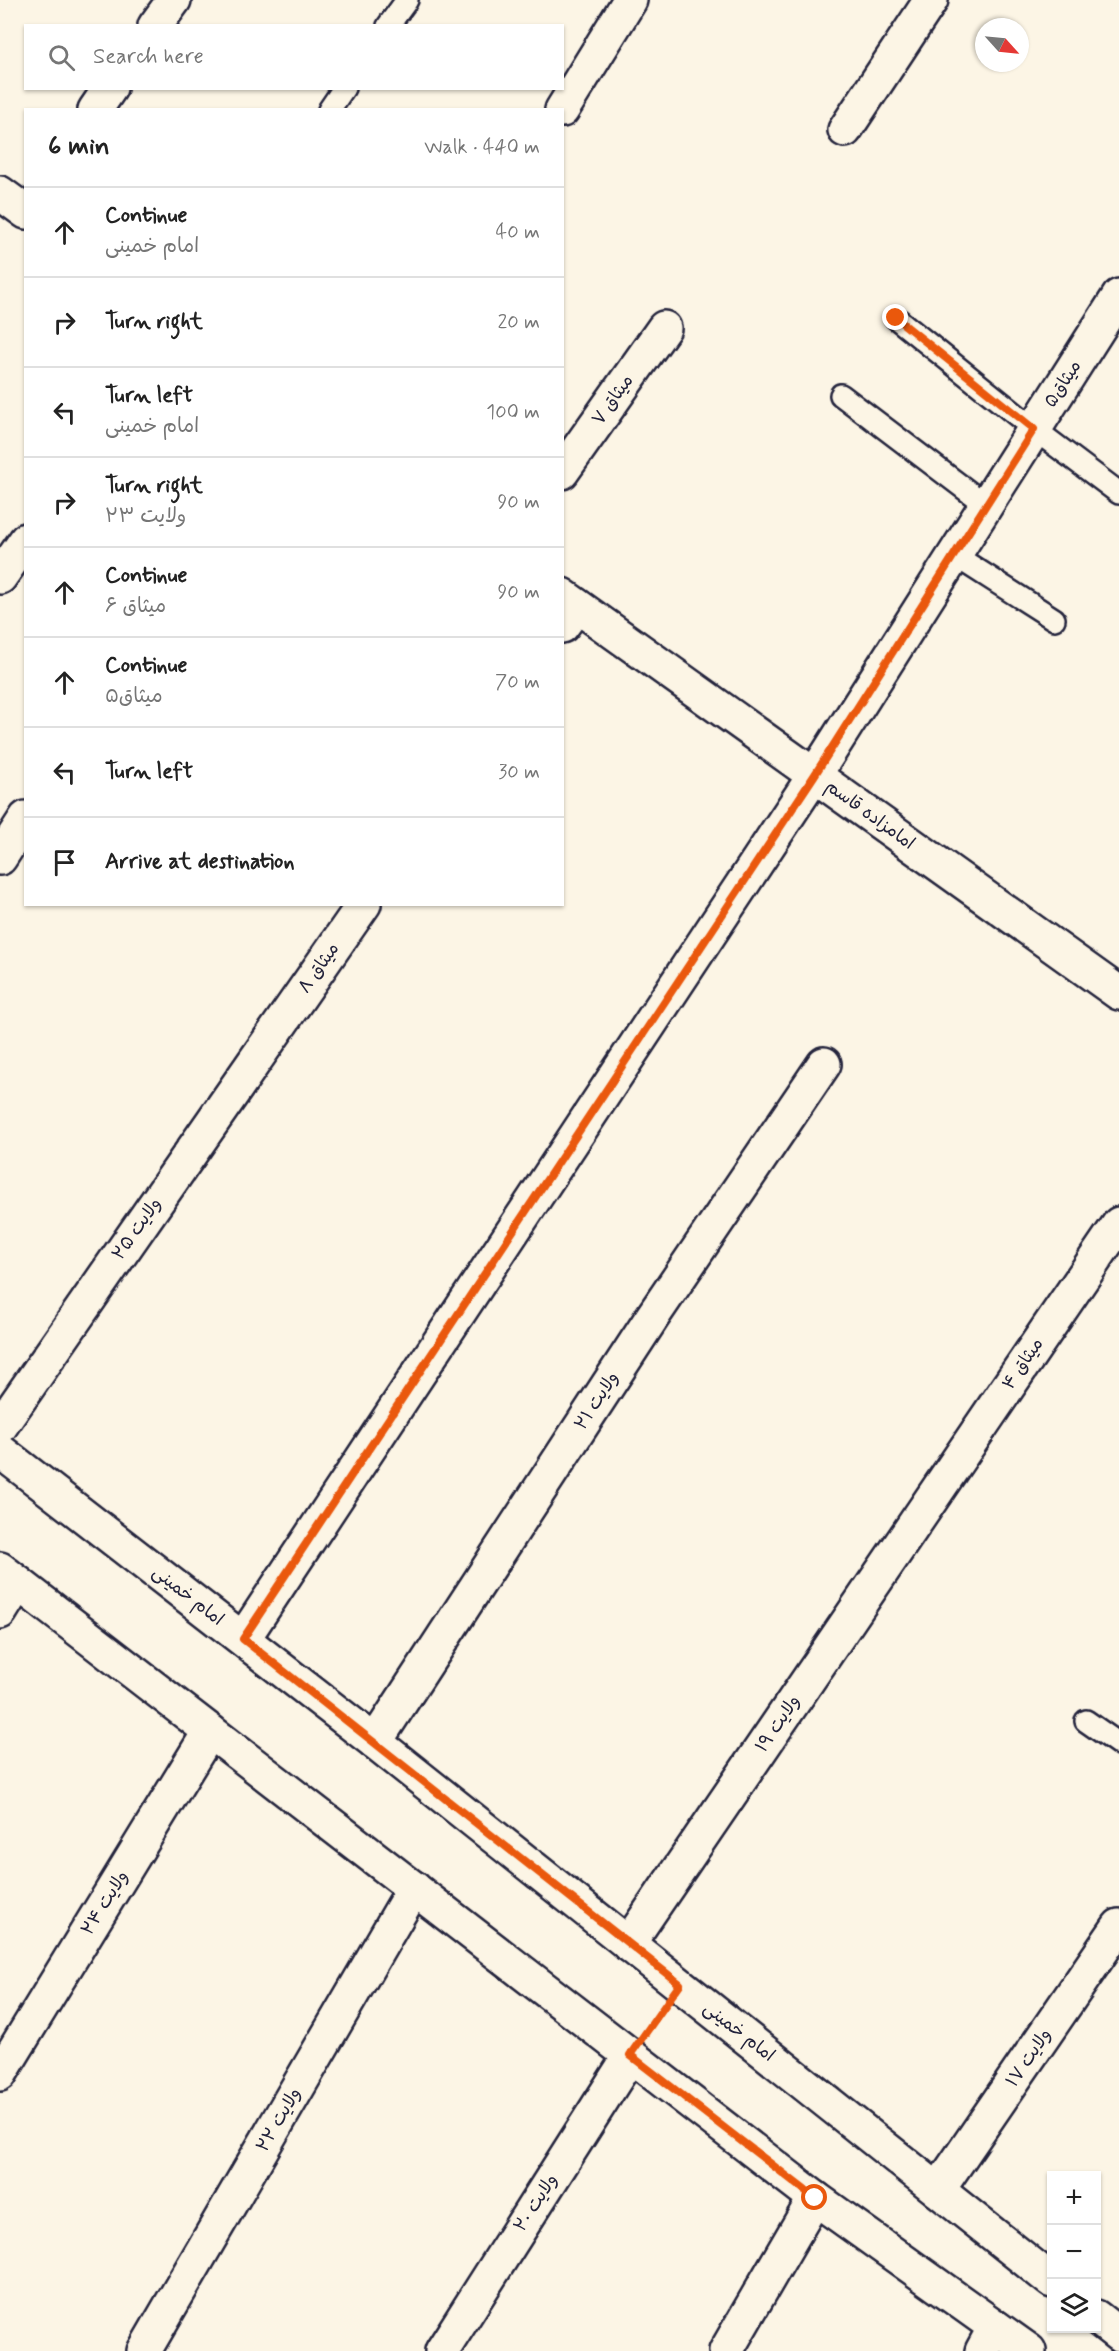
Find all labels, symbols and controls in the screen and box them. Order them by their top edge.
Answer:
north arrow [975,18,1029,72]
search box [24,24,564,90]
icon: search [45,41,78,74]
text: Search here [93,43,204,71]
text: 6 min [48,130,110,164]
text: Walk · 440 m [424,134,540,161]
text: Continue [105,202,187,230]
icon: ahead [48,216,81,249]
text: 40 m [496,219,540,246]
text: امام خمینی [105,233,199,260]
route end [882,304,908,330]
icon: right [48,306,81,339]
text: Turn right [105,308,203,336]
text: 20 m [497,309,540,336]
street label: میثاق۵ [1039,356,1087,412]
street label: میثاق ۷ [587,370,639,430]
text: Turn left [105,382,193,410]
icon: left [48,396,81,429]
text: 100 m [486,399,540,426]
text: امام خمینی [105,413,199,440]
text: Turn right [105,472,203,500]
icon: right [48,486,81,519]
text: 90 m [497,489,540,516]
text: ولایت ۲۳ [105,503,186,530]
text: Continue [105,562,187,590]
icon: ahead [48,576,81,609]
text: 90 m [497,579,540,606]
text: میثاق ۶ [105,593,166,620]
text: Continue [105,652,187,680]
icon: ahead [48,666,81,699]
text: 70 m [495,669,540,696]
text: میثاق۵ [105,683,163,710]
icon: left [48,756,81,789]
text: Turn left [105,758,193,786]
text: 30 m [498,759,540,786]
street label: امامزاده قاسم [820,774,920,856]
icon: arrive [48,846,81,879]
text: Arrive at destination [105,848,295,876]
street label: میثاق ۸ [293,938,345,998]
street label: ولایت ۲۵ [107,1193,167,1265]
street label: میثاق ۴ [997,1333,1049,1395]
street label: ولایت ۲۱ [569,1367,625,1435]
street label: امام خمینی [147,1560,229,1632]
street label: ولایت ۱۹ [750,1691,806,1757]
street label: ولایت ۲۴ [76,1866,134,1940]
street label: امام خمینی [698,1996,780,2068]
street label: ولایت ۱۷ [1001,2024,1057,2092]
street label: ولایت ۲۲ [251,2083,307,2157]
street label: ولایت ۲۰ [508,2170,564,2236]
map controls [1047,2171,1101,2333]
button: + [1047,2171,1101,2225]
route start [801,2184,827,2210]
button: − [1047,2225,1101,2279]
button: layers [1047,2279,1101,2333]

